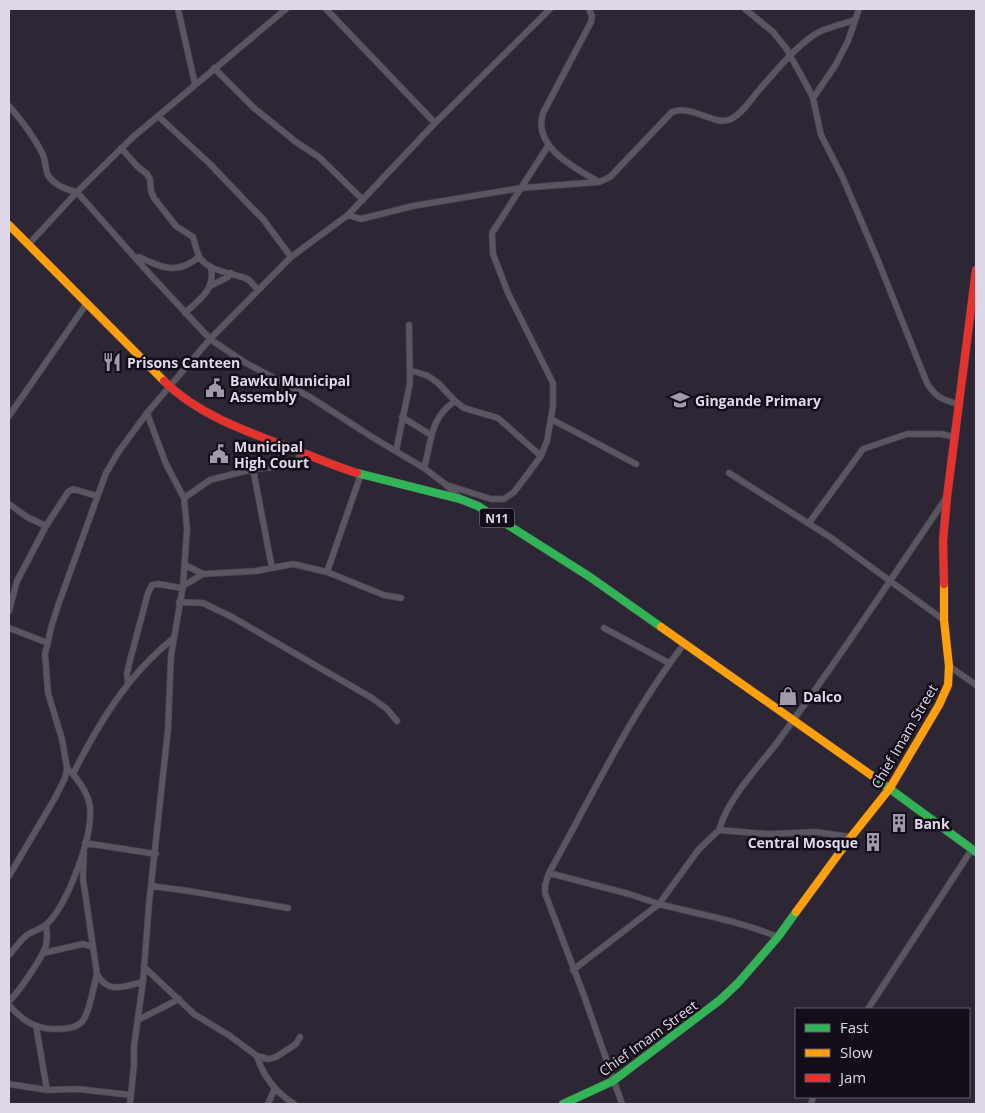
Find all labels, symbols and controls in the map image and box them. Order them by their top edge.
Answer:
restaurant icon: Prisons Canteen [101,351,123,373]
place label: Prisons Canteen [127,353,240,372]
place label: Bawku Municipal Assembly [230,371,350,406]
public building icon: Bawku Municipal Assembly [204,377,226,399]
school or university icon: Gingande Primary [669,389,691,411]
place label: Gingande Primary [695,391,821,410]
place label: Municipal High Court [234,437,309,472]
public building icon: Municipal High Court [208,443,230,465]
road number: N11 [480,508,514,528]
street label: Chief Imam Street [866,680,942,792]
shop icon: Dalco [777,685,799,707]
place label: Dalco [803,687,842,706]
building icon: Bank [888,812,910,834]
place label: Bank [914,814,950,833]
building icon: Central Mosque [862,831,884,853]
place label: Central Mosque [748,833,858,852]
street label: Chief Imam Street [595,996,701,1080]
legend [795,1008,970,1098]
text: Fast [840,1017,869,1037]
text: Slow [840,1042,873,1062]
text: Jam [838,1067,866,1087]

